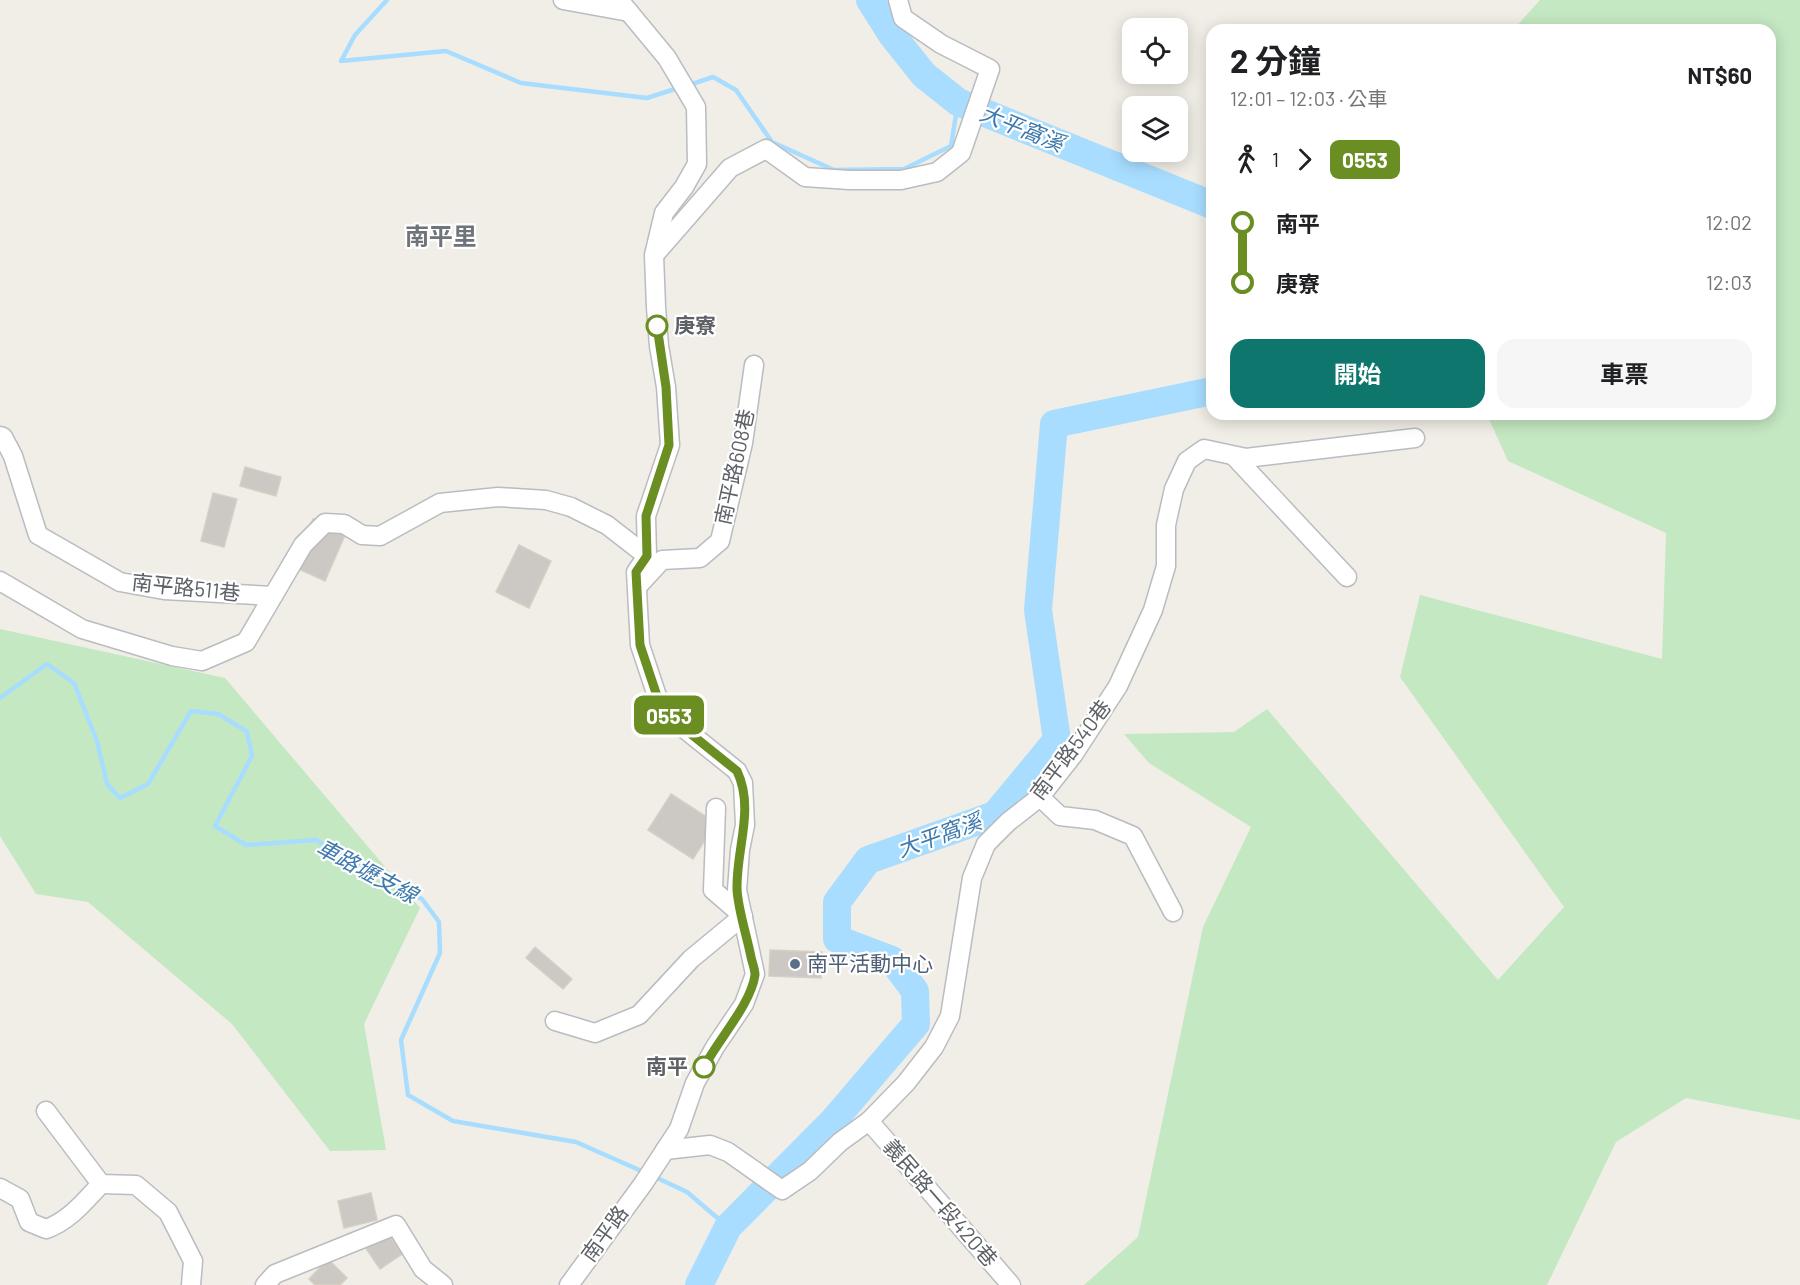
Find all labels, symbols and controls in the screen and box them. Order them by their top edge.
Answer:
map controls [1122,18,1188,162]
button: locate [1122,18,1188,84]
text: 2 分鐘 [1230,40,1321,80]
text: NT$60 [1688,62,1752,88]
text: 12:01 – 12:03 · 公車 [1230,86,1388,110]
button: layers [1122,96,1188,162]
water label: 大平窩溪 [977,99,1071,157]
icon: walk [1230,143,1263,176]
icon: forward [1288,143,1321,176]
text: 1 [1272,147,1279,171]
text: 0553 [1342,147,1388,172]
text: 南平 [1276,210,1320,236]
text: 12:02 [1705,210,1752,234]
district label: 南平里 [405,221,477,250]
text: 庚寮 [1276,270,1320,296]
text: 12:03 [1706,270,1752,294]
place label: 庚寮 [674,312,716,337]
marker: 庚寮 [646,315,668,337]
button: 開始 [1230,339,1485,408]
button: 車票 [1497,339,1752,408]
street label: 南平路608巷 [709,407,758,527]
street label: 南平路511巷 [131,568,242,605]
street label: 南平路540巷 [1024,694,1115,804]
line badge: 0553 [627,696,711,734]
text: 0553 [646,703,692,728]
water label: 大平窩溪 [893,806,987,861]
water label: 車路壢支線 [313,833,425,909]
place label: 南平活動中心 [807,950,933,975]
marker: 南平活動中心 [788,957,802,971]
place label: 南平 [646,1053,688,1078]
marker: 南平 [693,1056,715,1078]
street label: 義民路一段420巷 [879,1133,1003,1271]
street label: 南平路 [575,1200,632,1266]

